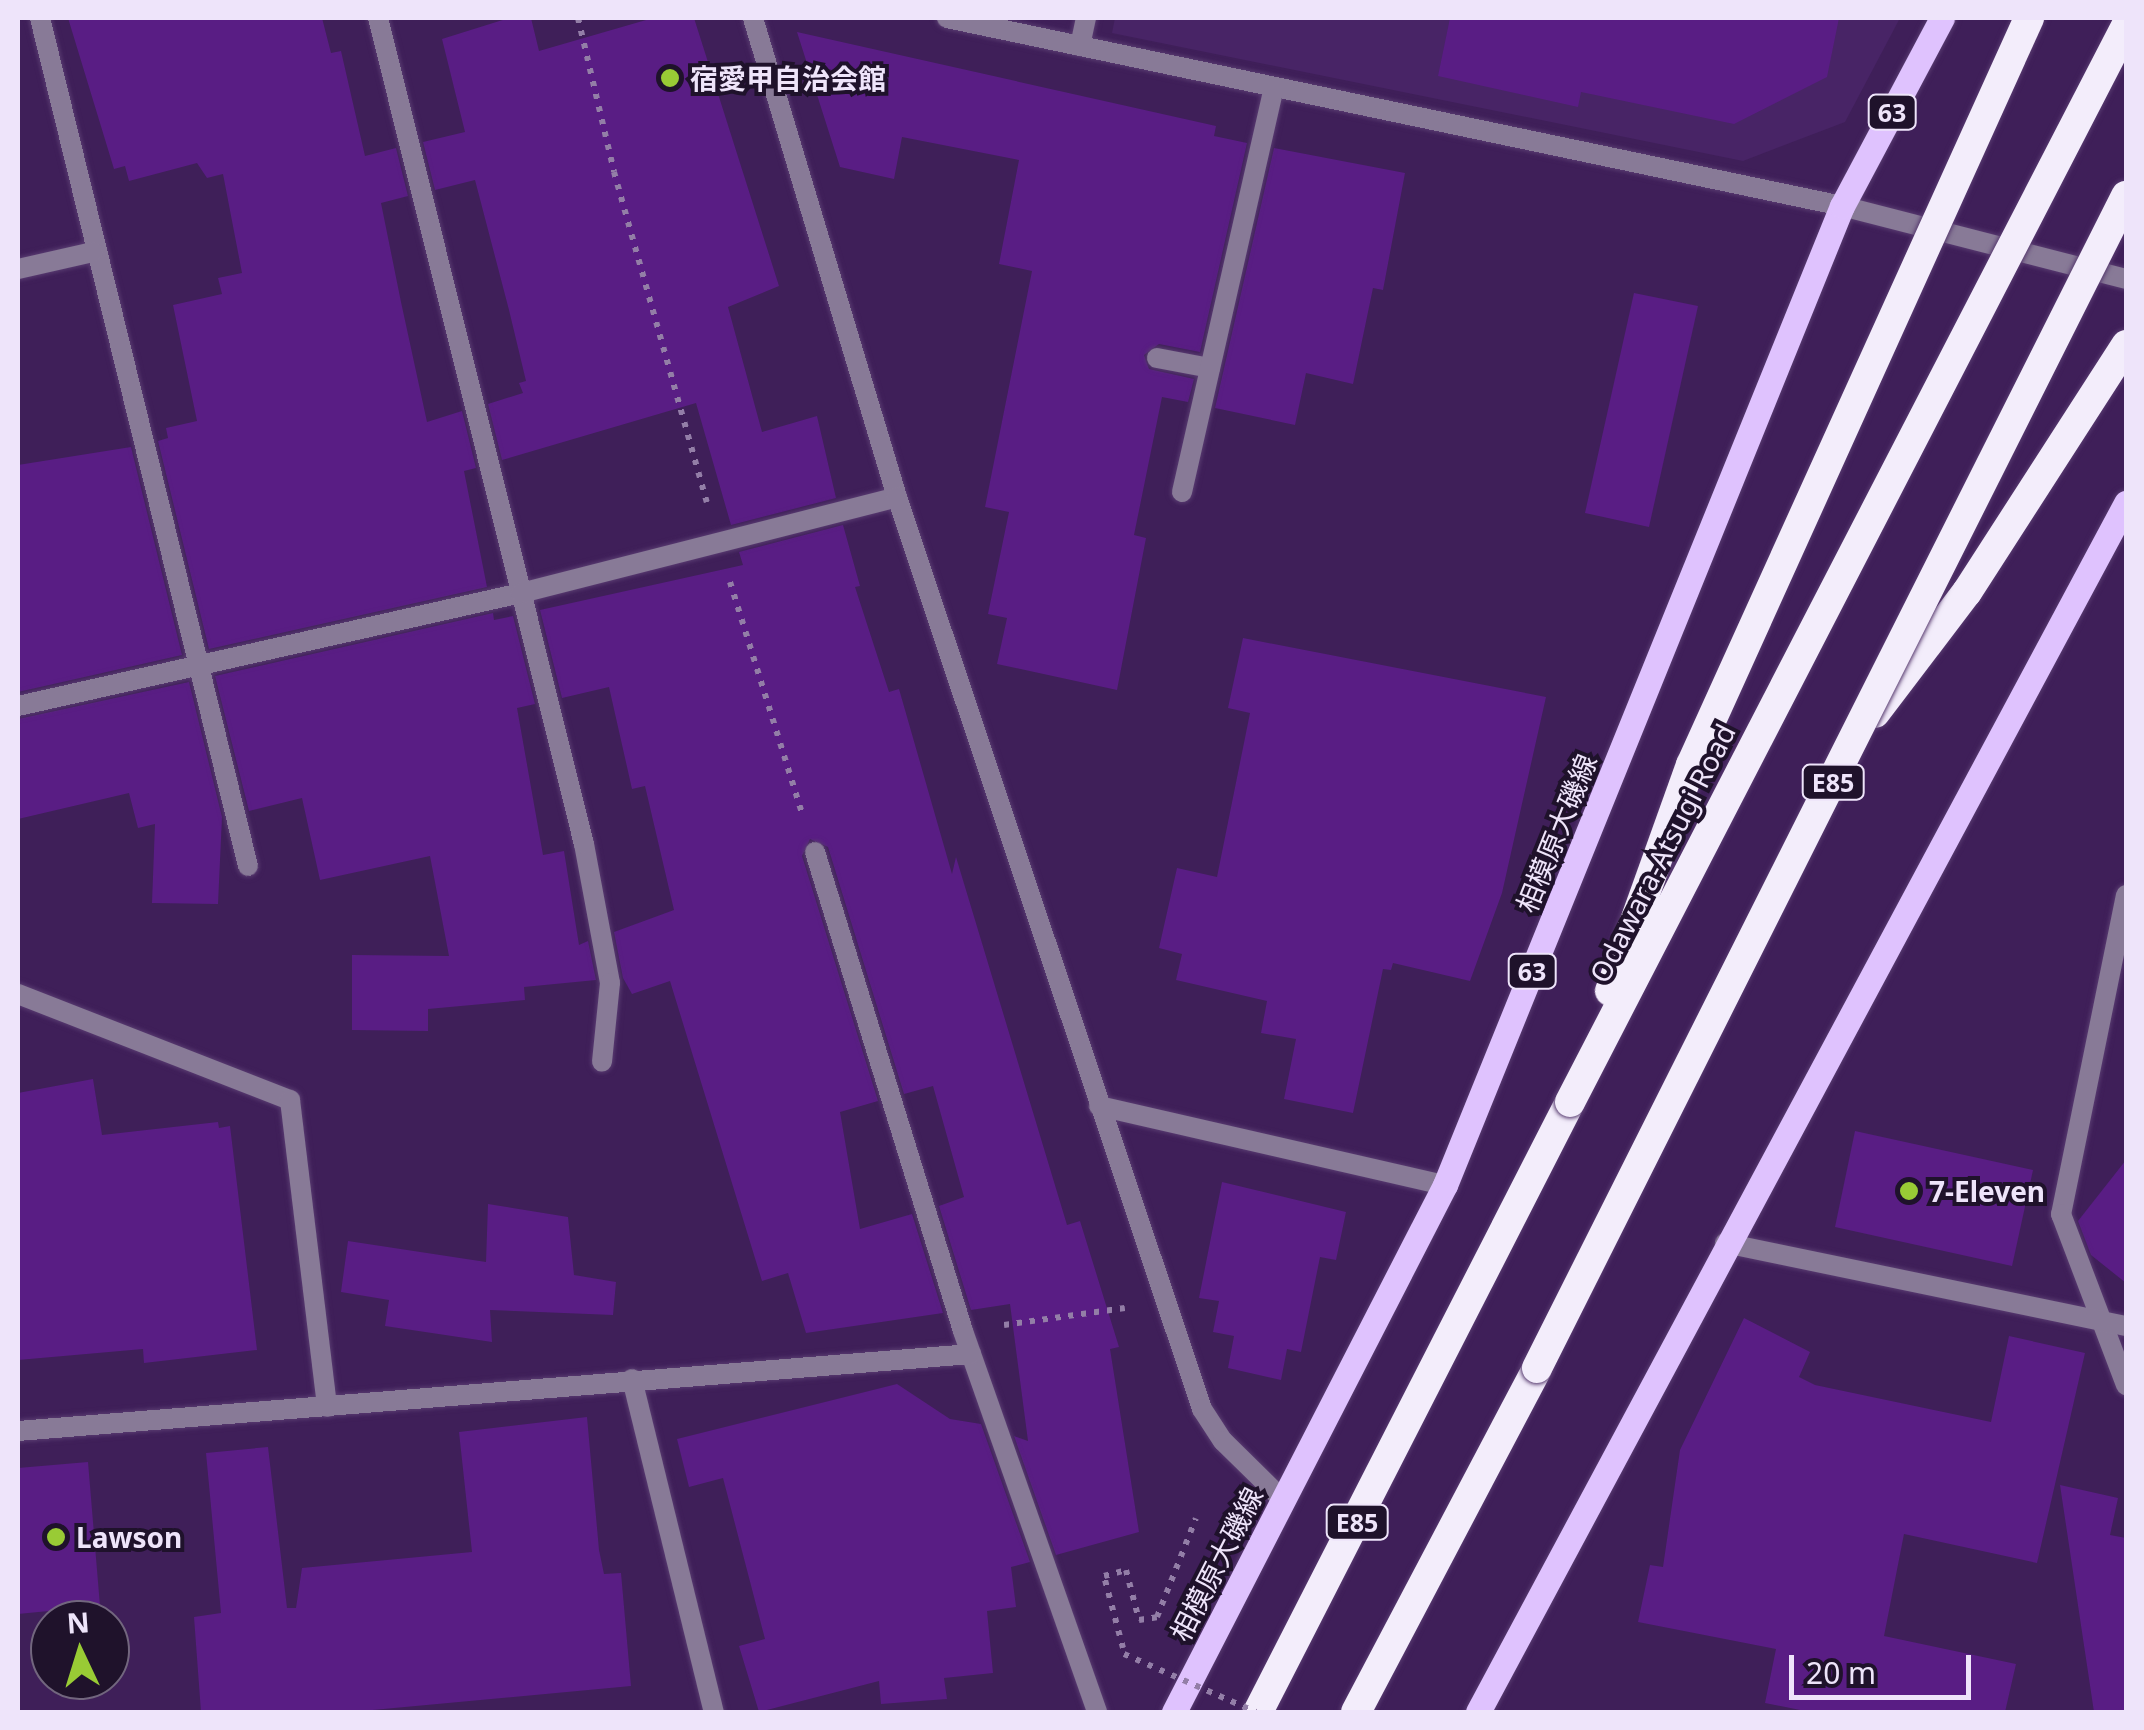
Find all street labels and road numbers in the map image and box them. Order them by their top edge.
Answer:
road number: 63 [1867,92,1917,132]
street label: Odawara-Atsugi Road [1582,718,1742,988]
street label: 相模原大磯線 [1509,749,1603,917]
road number: E85 [1800,762,1866,802]
road number: 63 [1507,951,1557,991]
street label: 相模原大磯線 [1163,1482,1269,1646]
road number: E85 [1324,1502,1390,1542]

